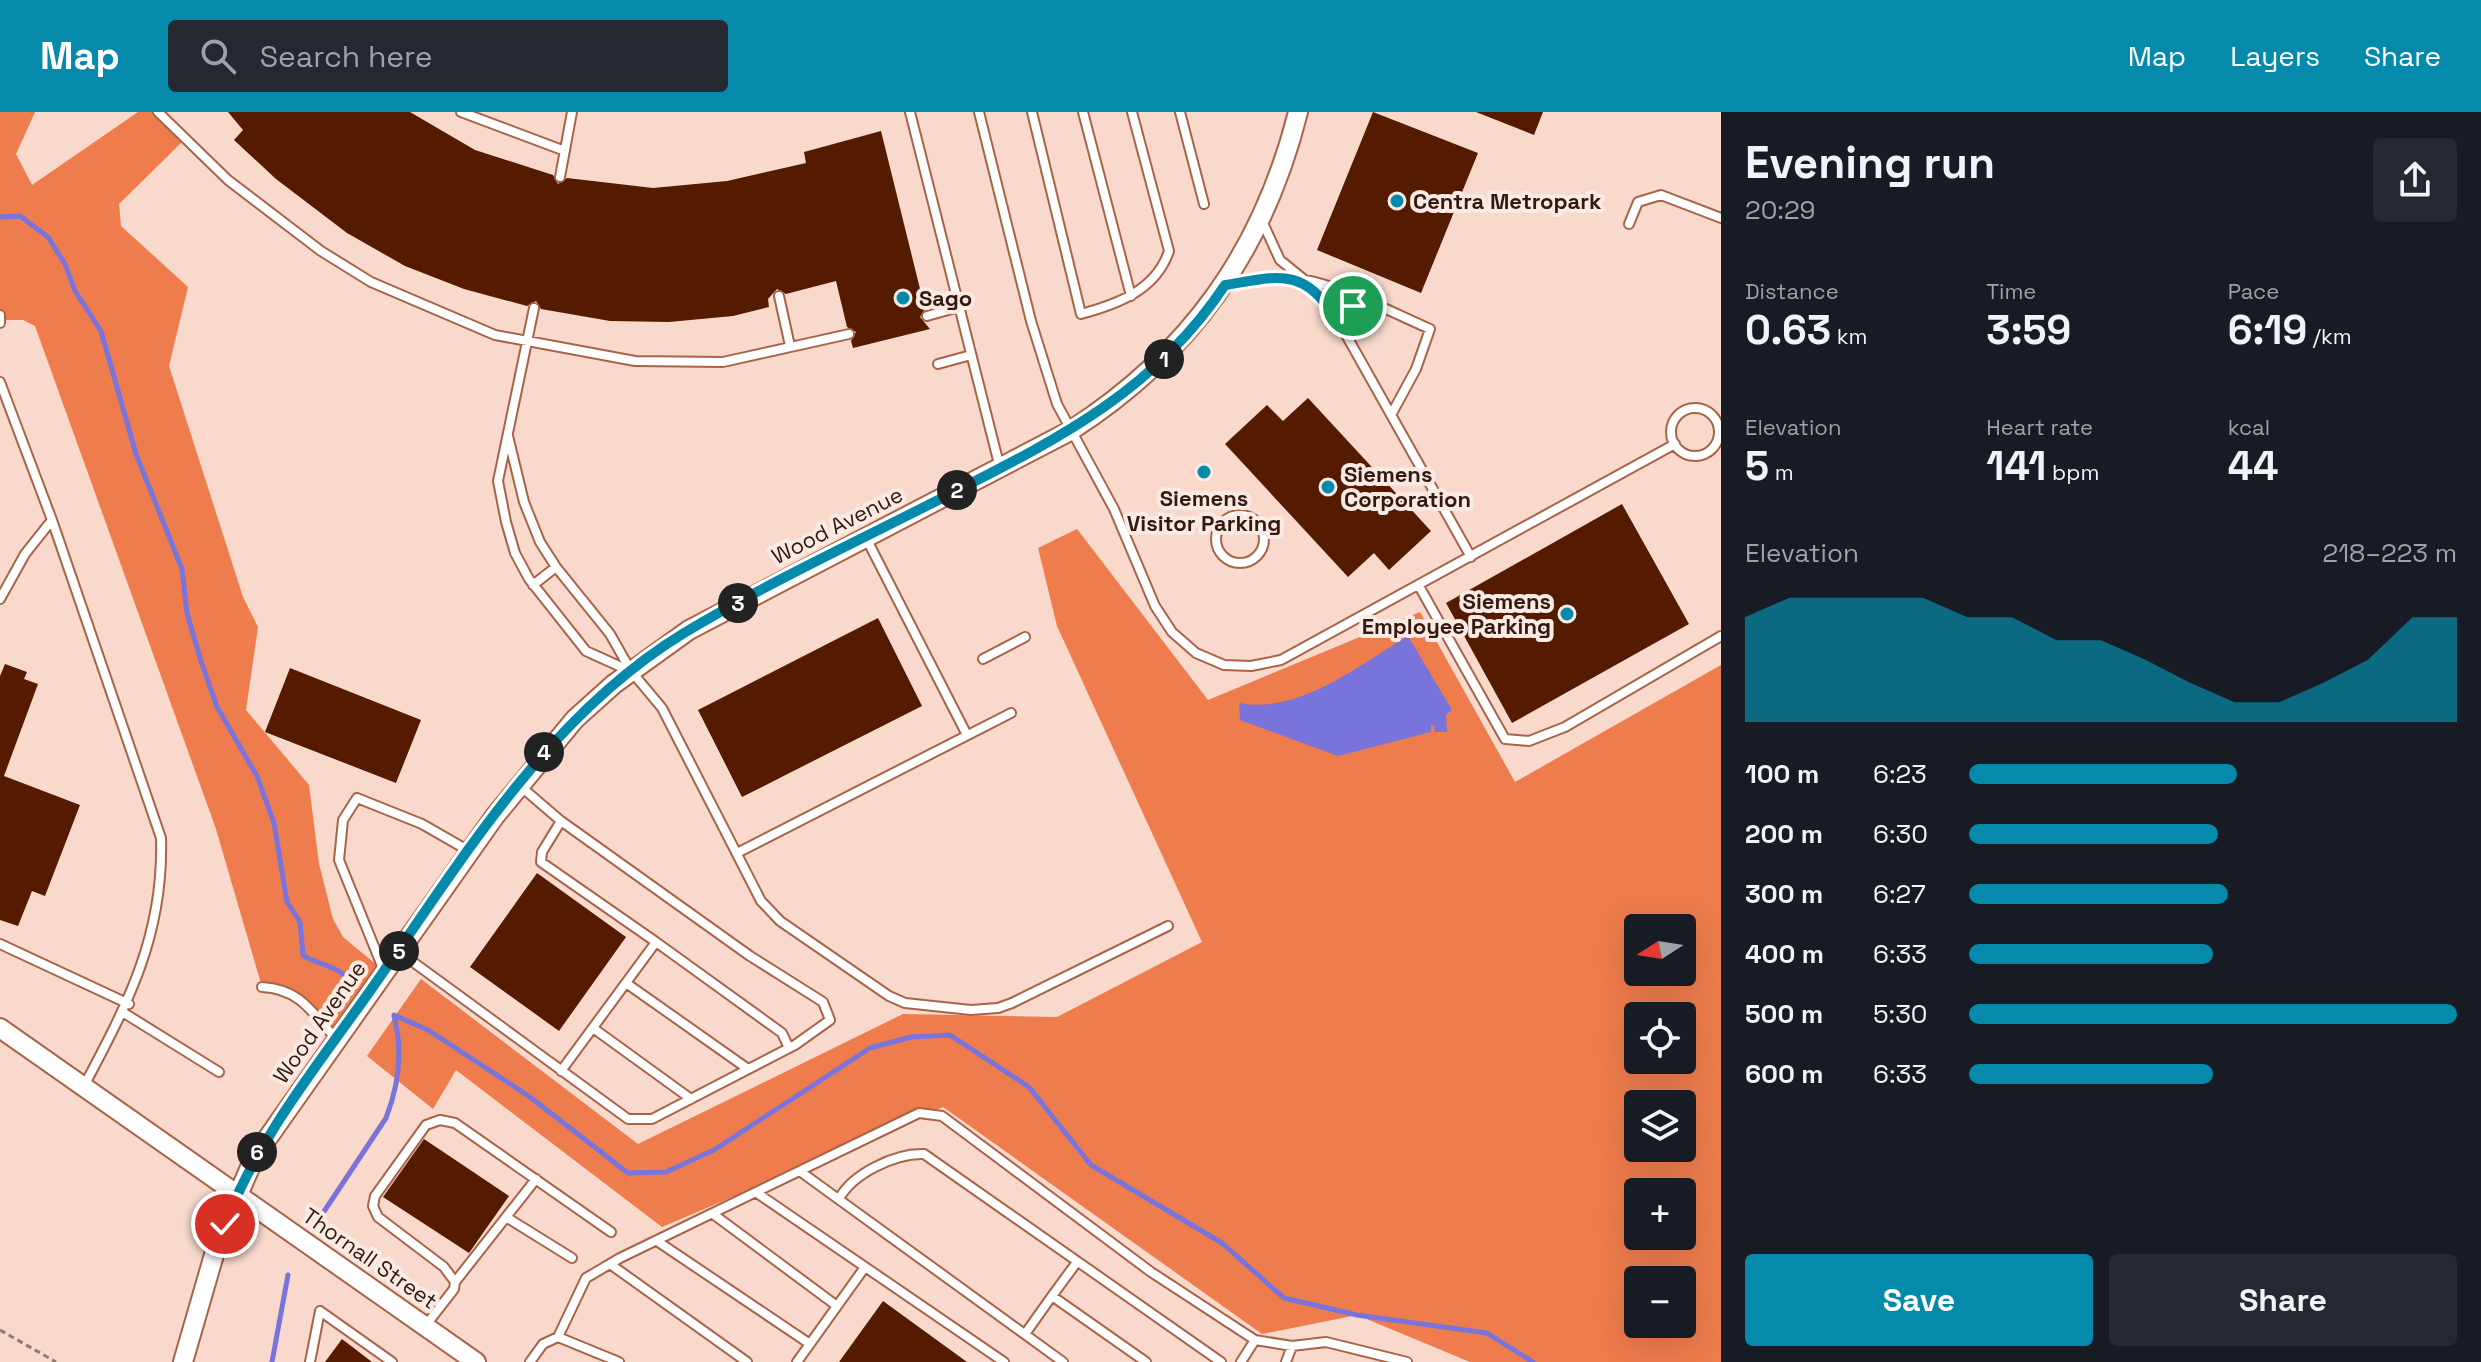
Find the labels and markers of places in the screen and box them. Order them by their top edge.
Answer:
place label: Centra Metropark [1413,187,1602,215]
marker: Centra Metropark [1388,192,1406,210]
pin [1319,272,1387,340]
place label: Sago [919,284,972,312]
marker: Sago [894,289,912,307]
pin: 1 [1144,339,1184,379]
place label: Siemens Corporation [1344,460,1471,513]
marker: Siemens Visitor Parking [1195,463,1213,481]
pin: 2 [937,470,977,510]
marker: Siemens Corporation [1319,478,1337,496]
place label: Siemens Visitor Parking [1127,484,1281,537]
pin: 3 [718,583,758,623]
place label: Siemens Employee Parking [1362,587,1551,640]
marker: Siemens Employee Parking [1558,605,1576,623]
pin: 4 [524,732,564,772]
pin: 5 [379,931,419,971]
pin: 6 [237,1132,277,1172]
pin [191,1190,259,1258]

